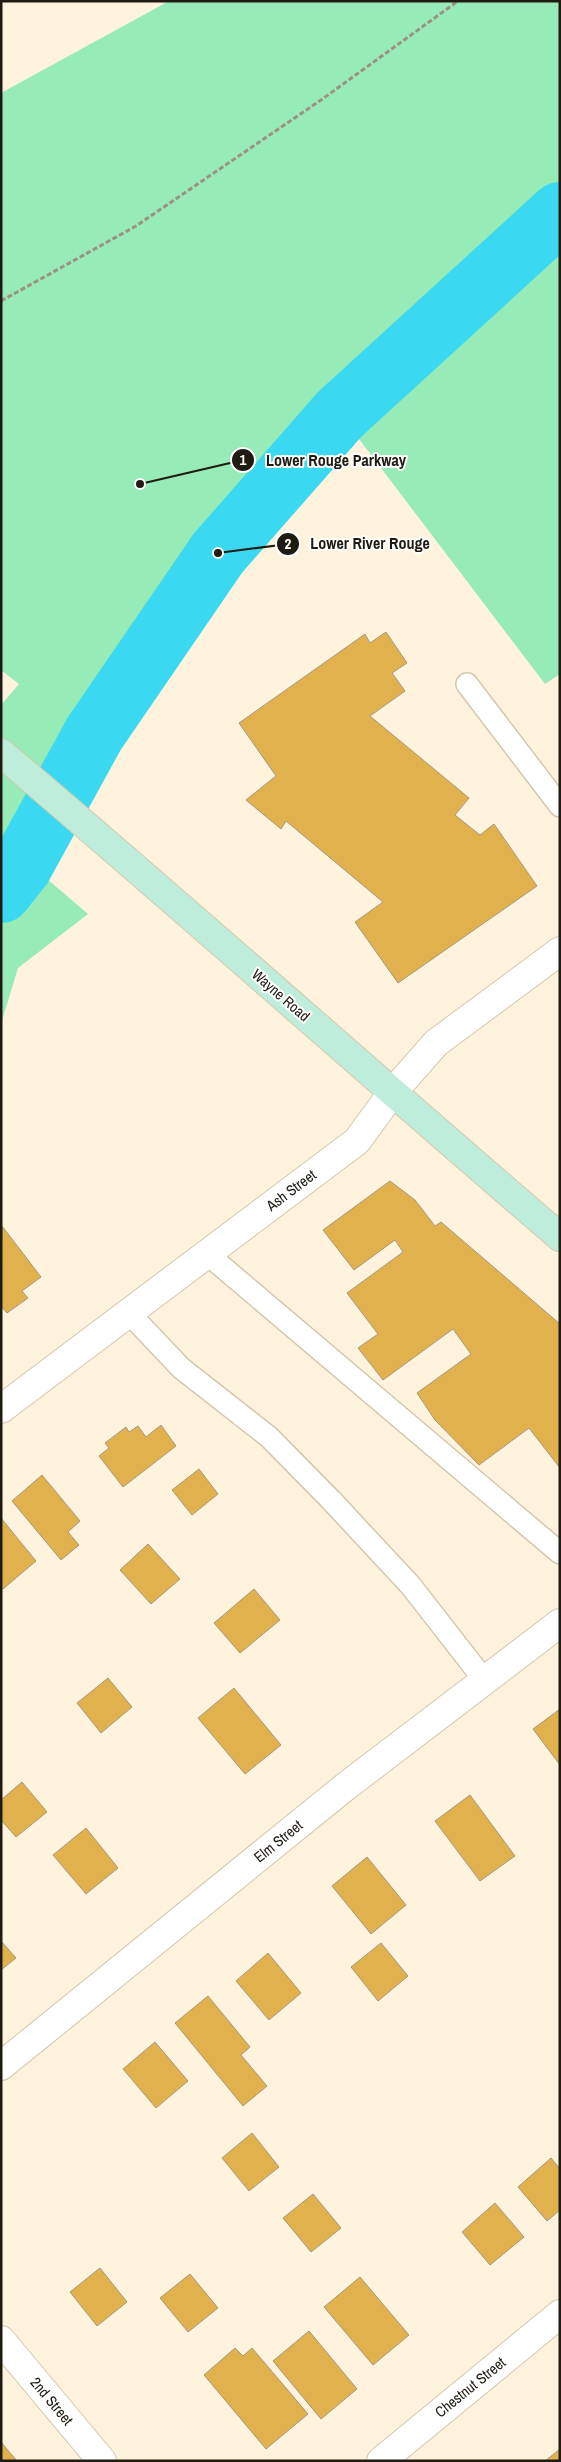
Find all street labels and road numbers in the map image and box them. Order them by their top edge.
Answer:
street label: Wayne Road [247,964,315,1026]
street label: Ash Street [261,1164,321,1216]
street label: Elm Street [249,1814,307,1867]
street label: Chestnut Street [430,2352,510,2422]
street label: 2nd Street [26,2373,79,2430]

